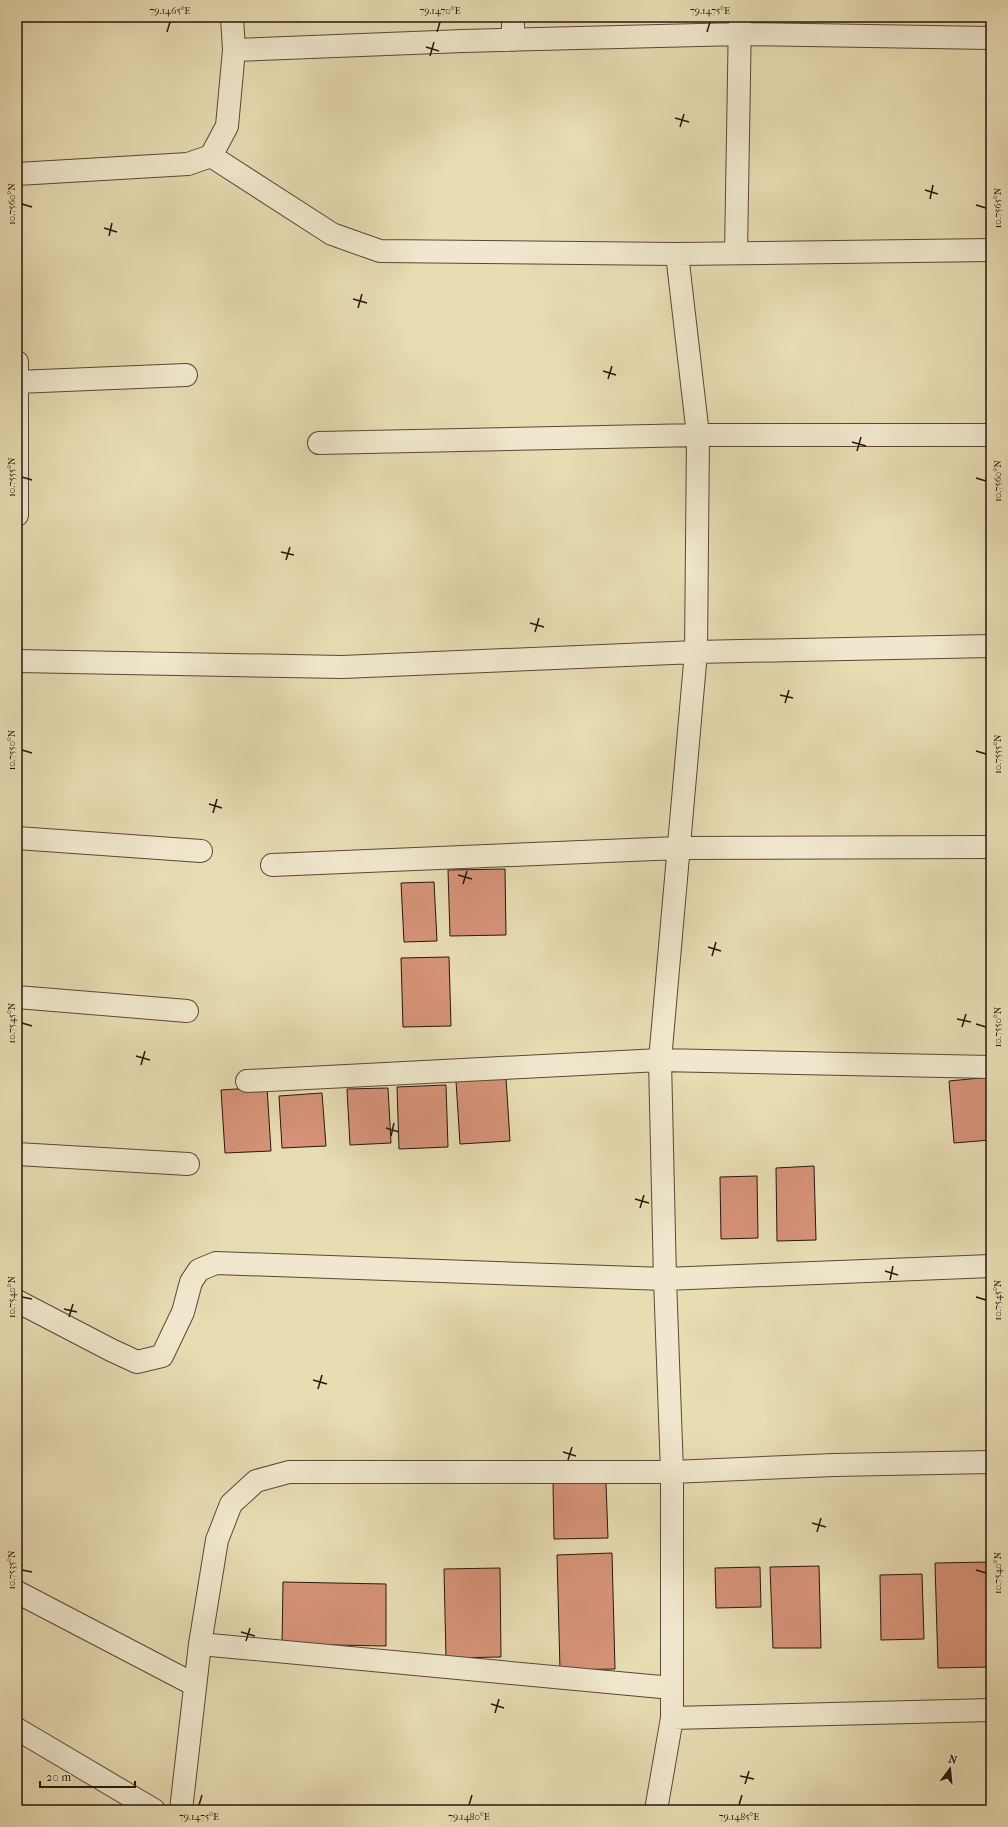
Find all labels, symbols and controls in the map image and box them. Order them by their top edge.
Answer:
text: 79.1465°E [150,5,190,17]
text: 79.1470°E [419,5,461,17]
text: 79.1475°E [690,5,730,17]
text: 10.7560°N [6,183,18,225]
text: 10.7565°N [992,187,1004,228]
text: 10.7555°N [6,457,18,497]
text: 10.7560°N [992,460,1004,502]
text: 10.7550°N [6,729,18,770]
text: 10.7555°N [992,734,1004,774]
text: 10.7545°N [6,1002,18,1043]
text: 10.7550°N [992,1006,1004,1047]
text: 10.7540°N [6,1275,18,1318]
text: 10.7545°N [992,1279,1004,1320]
text: 10.7535°N [6,1550,18,1590]
text: 10.7540°N [992,1551,1004,1594]
north arrow [930,1749,970,1789]
text: N [947,1752,959,1767]
scale bar [40,1763,135,1789]
text: 20 m [46,1770,71,1784]
text: 79.1475°E [179,1811,219,1823]
text: 79.1480°E [448,1811,490,1823]
text: 79.1485°E [719,1811,759,1823]

